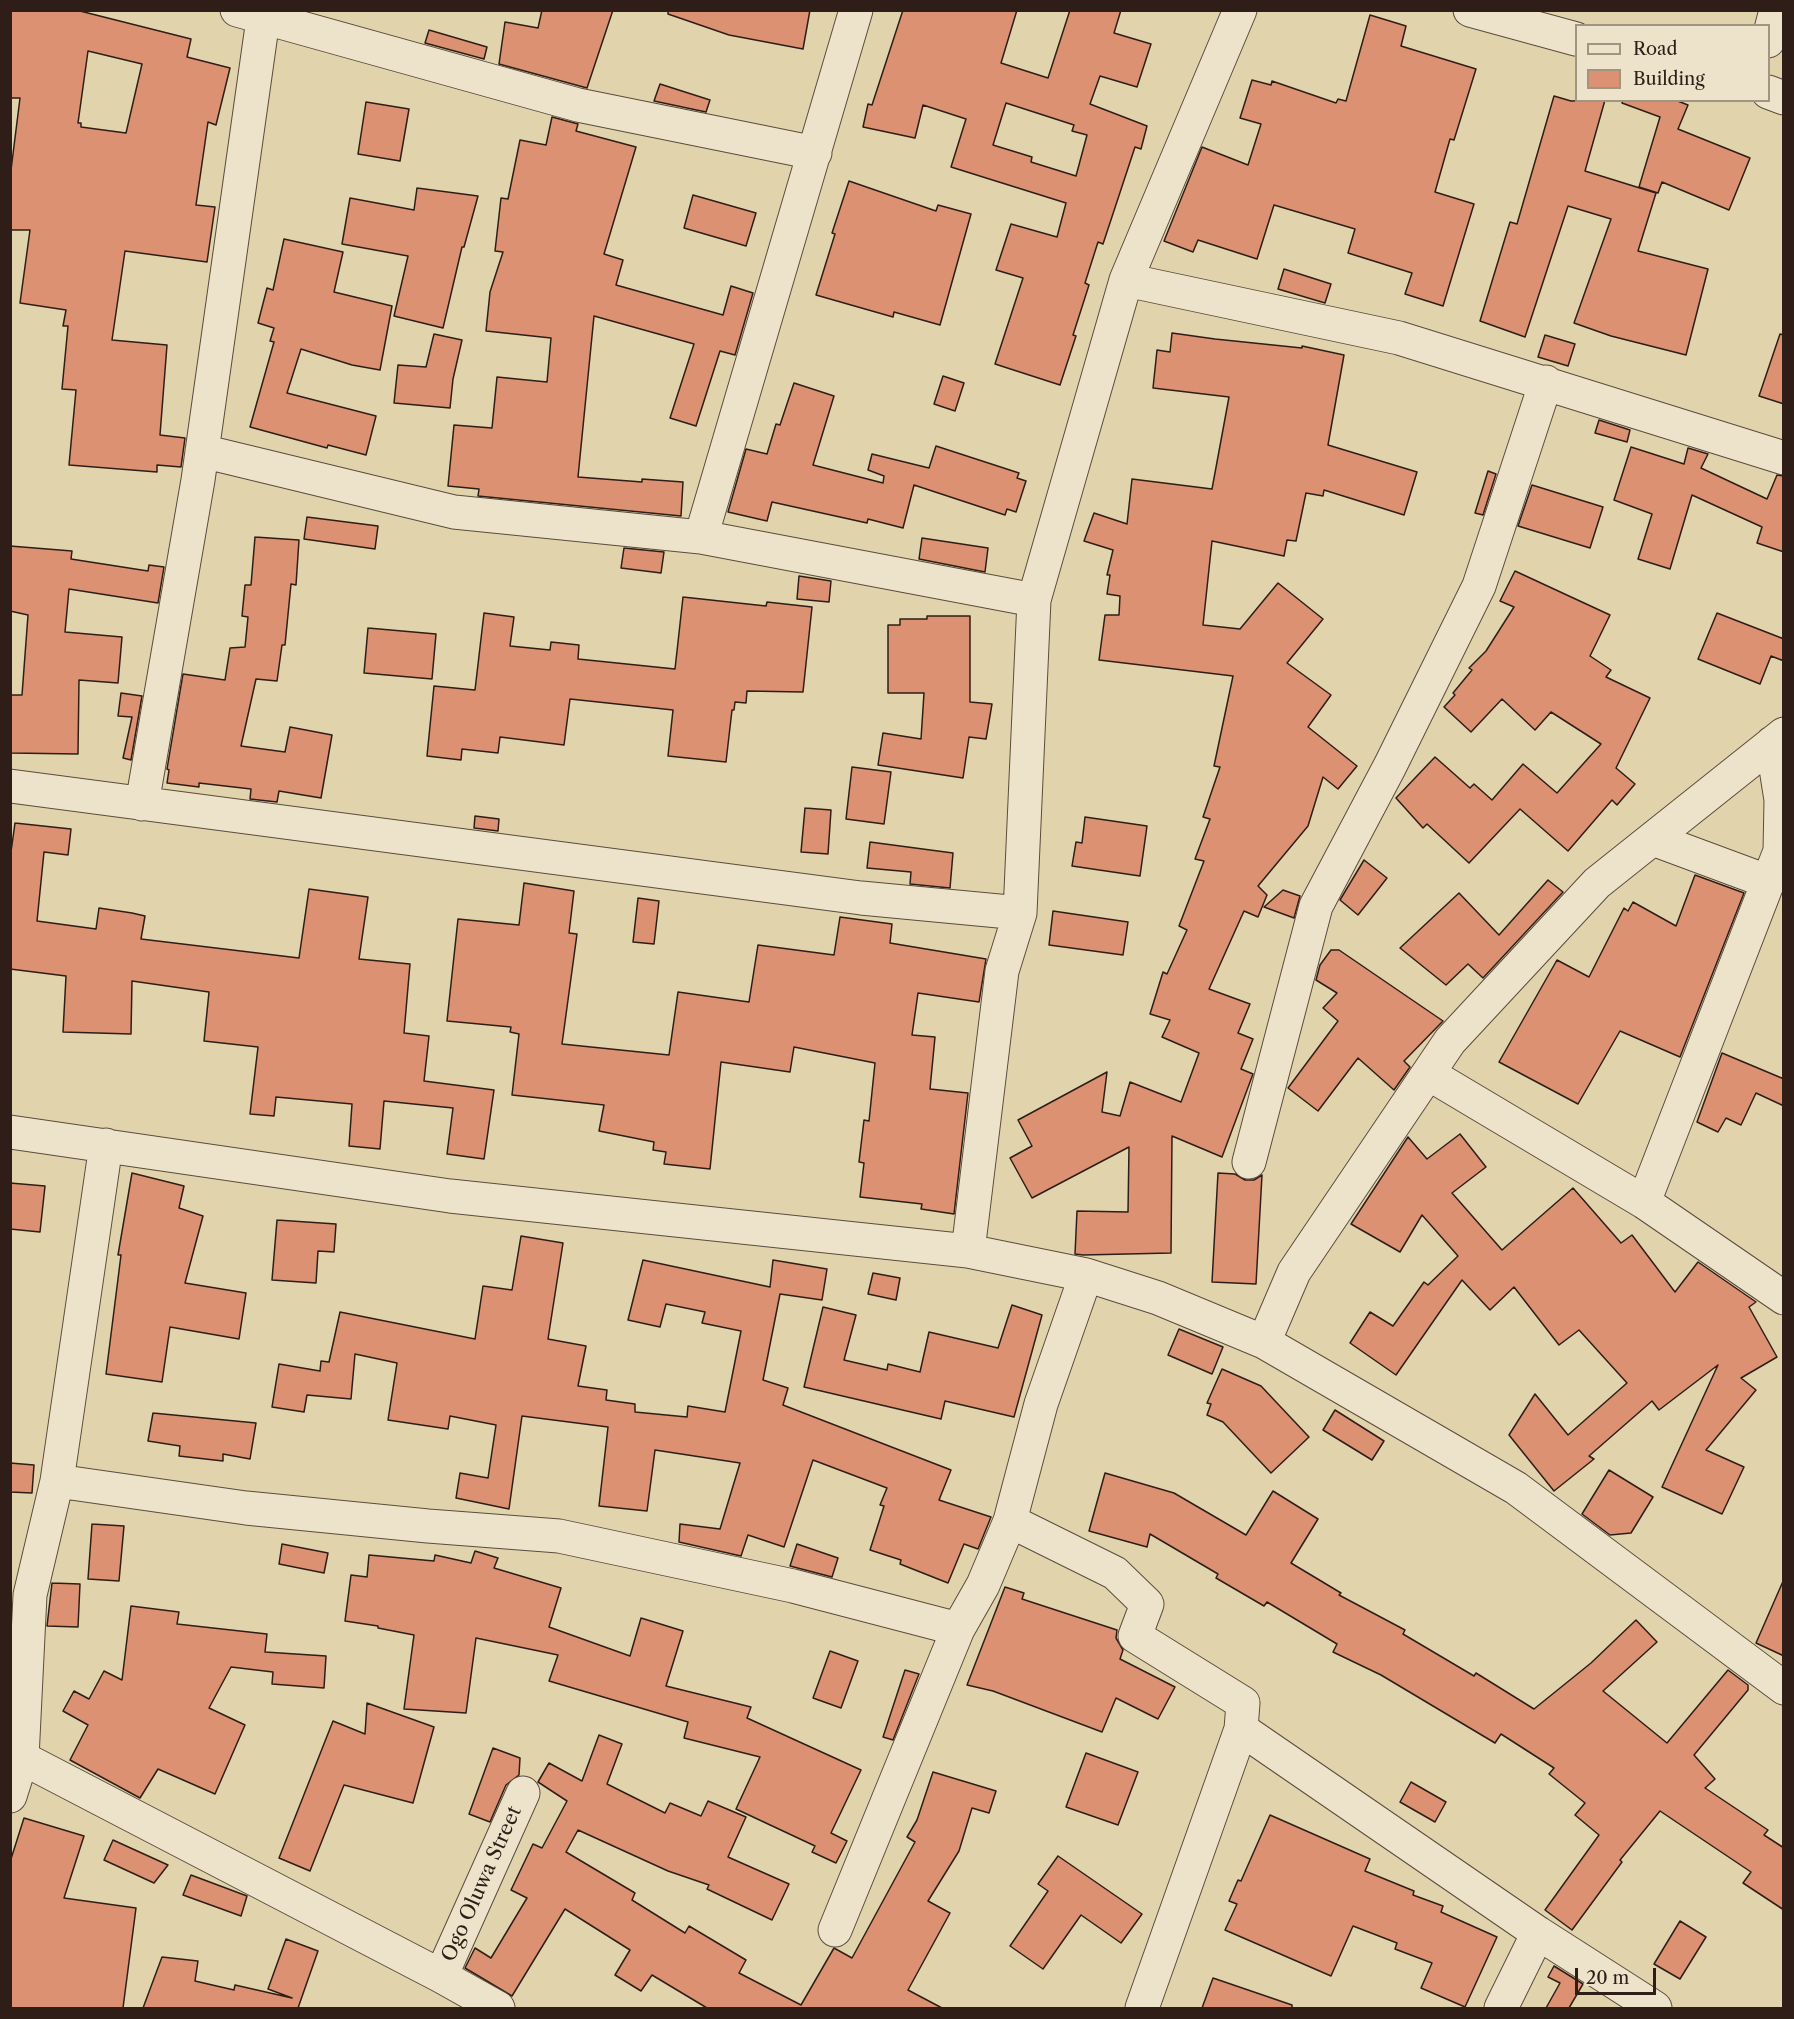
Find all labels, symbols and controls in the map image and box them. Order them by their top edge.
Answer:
legend [1575,24,1770,102]
text: Road [1633,38,1678,60]
text: Building [1633,68,1705,90]
street label: Ogo Oluwa Street [437,1803,527,1965]
scale bar [1578,1956,1659,1994]
text: 20 m [1586,1967,1629,1989]

